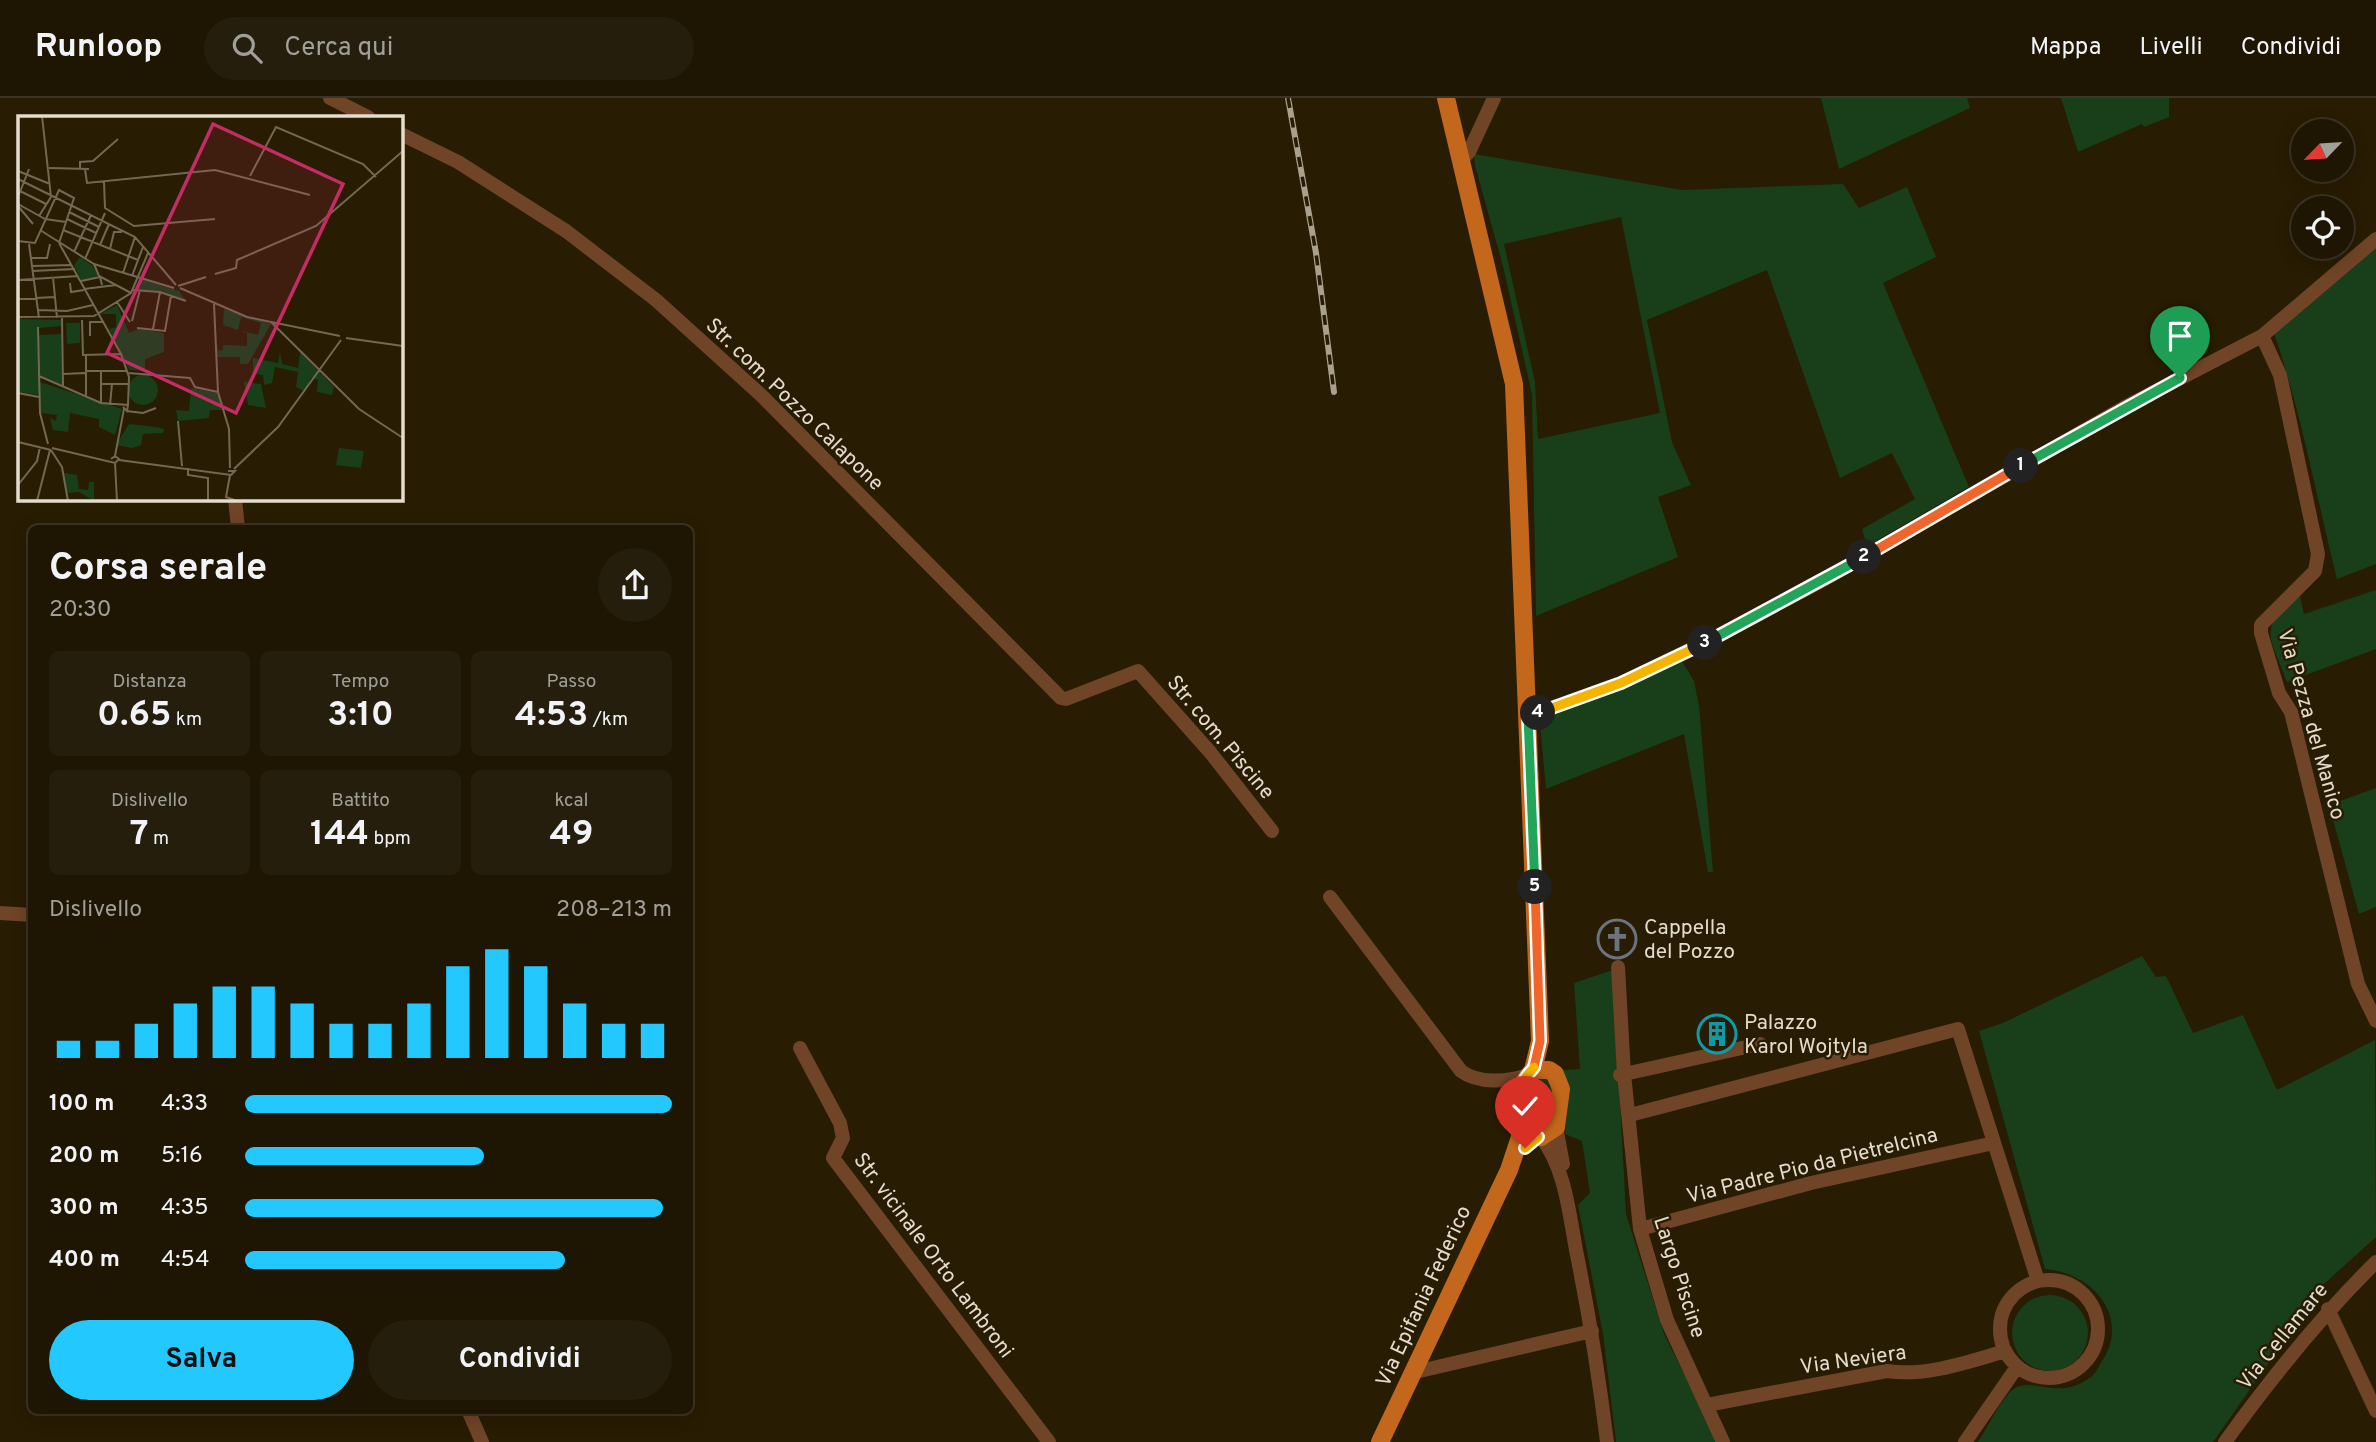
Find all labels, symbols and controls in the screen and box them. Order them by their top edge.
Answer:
search box [204,17,694,80]
text: Runloop [35,27,162,69]
icon: search [228,29,266,67]
text: Cerca qui [284,32,393,65]
text: Mappa [2030,33,2101,63]
text: Livelli [2139,33,2203,63]
text: Condividi [2241,33,2341,63]
inset map [18,116,402,500]
north arrow [2291,119,2354,182]
map controls [2291,119,2354,259]
button: locate [2291,196,2354,259]
pin [2150,306,2210,378]
street label: Str. com. Pozzo Calapone [699,313,889,497]
icon: arrive [2161,317,2199,355]
pin: 1 [2004,448,2038,484]
text: 1 [2017,453,2024,477]
pin: 2 [1846,540,1882,574]
text: 2 [1858,544,1869,568]
text: Corsa serale [49,545,267,594]
button: share [598,548,672,622]
text: 20:30 [49,596,111,625]
pin: 3 [1688,626,1722,660]
street label: Via Pezza del Manico [2270,626,2351,823]
text: 3 [1699,630,1710,654]
text: Distanza [112,670,187,694]
text: Tempo [332,670,389,694]
text: Passo [547,670,596,694]
street label: Str. com. Piscine [1160,670,1280,806]
text: 0.65 [97,694,171,738]
text: 3:10 [327,694,394,738]
text: 4:53 [515,694,588,738]
pin: 4 [1520,696,1556,730]
text: 4 [1531,700,1544,724]
text: km [171,708,202,732]
text: /km [588,708,628,732]
text: Dislivello [111,789,188,813]
text: Battito [331,789,390,813]
text: kcal [555,789,588,813]
text: 7 [130,813,149,857]
text: 144 [310,813,369,857]
text: 49 [549,813,594,857]
text: m [149,827,169,851]
text: bpm [369,827,411,851]
pin: 5 [1518,870,1552,904]
text: 5 [1529,874,1540,898]
text: Dislivello [49,896,142,925]
text: 208–213 m [556,896,672,925]
place label: Cappella del Pozzo [1644,915,1735,966]
church icon: Cappella del Pozzo [1596,918,1638,960]
place label: Palazzo Karol Wojtyla [1744,1010,1868,1061]
building icon: Palazzo Karol Wojtyla [1696,1013,1738,1055]
pin [1495,1076,1555,1148]
icon: check [1506,1087,1544,1125]
text: 100 m [49,1090,114,1119]
text: 4:33 [161,1090,208,1119]
street label: Via Padre Pio da Pietrelcina [1684,1122,1941,1211]
text: 200 m [49,1142,119,1171]
text: 5:16 [161,1142,203,1171]
street label: Str. vicinale Orto Lambroni [847,1148,1019,1364]
text: 300 m [49,1194,119,1223]
text: 4:35 [161,1194,209,1223]
street label: Via Epifania Federico [1371,1202,1478,1392]
street label: Largo Piscine [1646,1213,1711,1342]
text: 400 m [49,1246,120,1275]
text: 4:54 [161,1246,209,1275]
street label: Via Cellamare [2232,1278,2335,1396]
button: Salva [49,1320,354,1400]
button: Condividi [368,1320,672,1400]
street label: Via Neviera [1798,1340,1908,1381]

